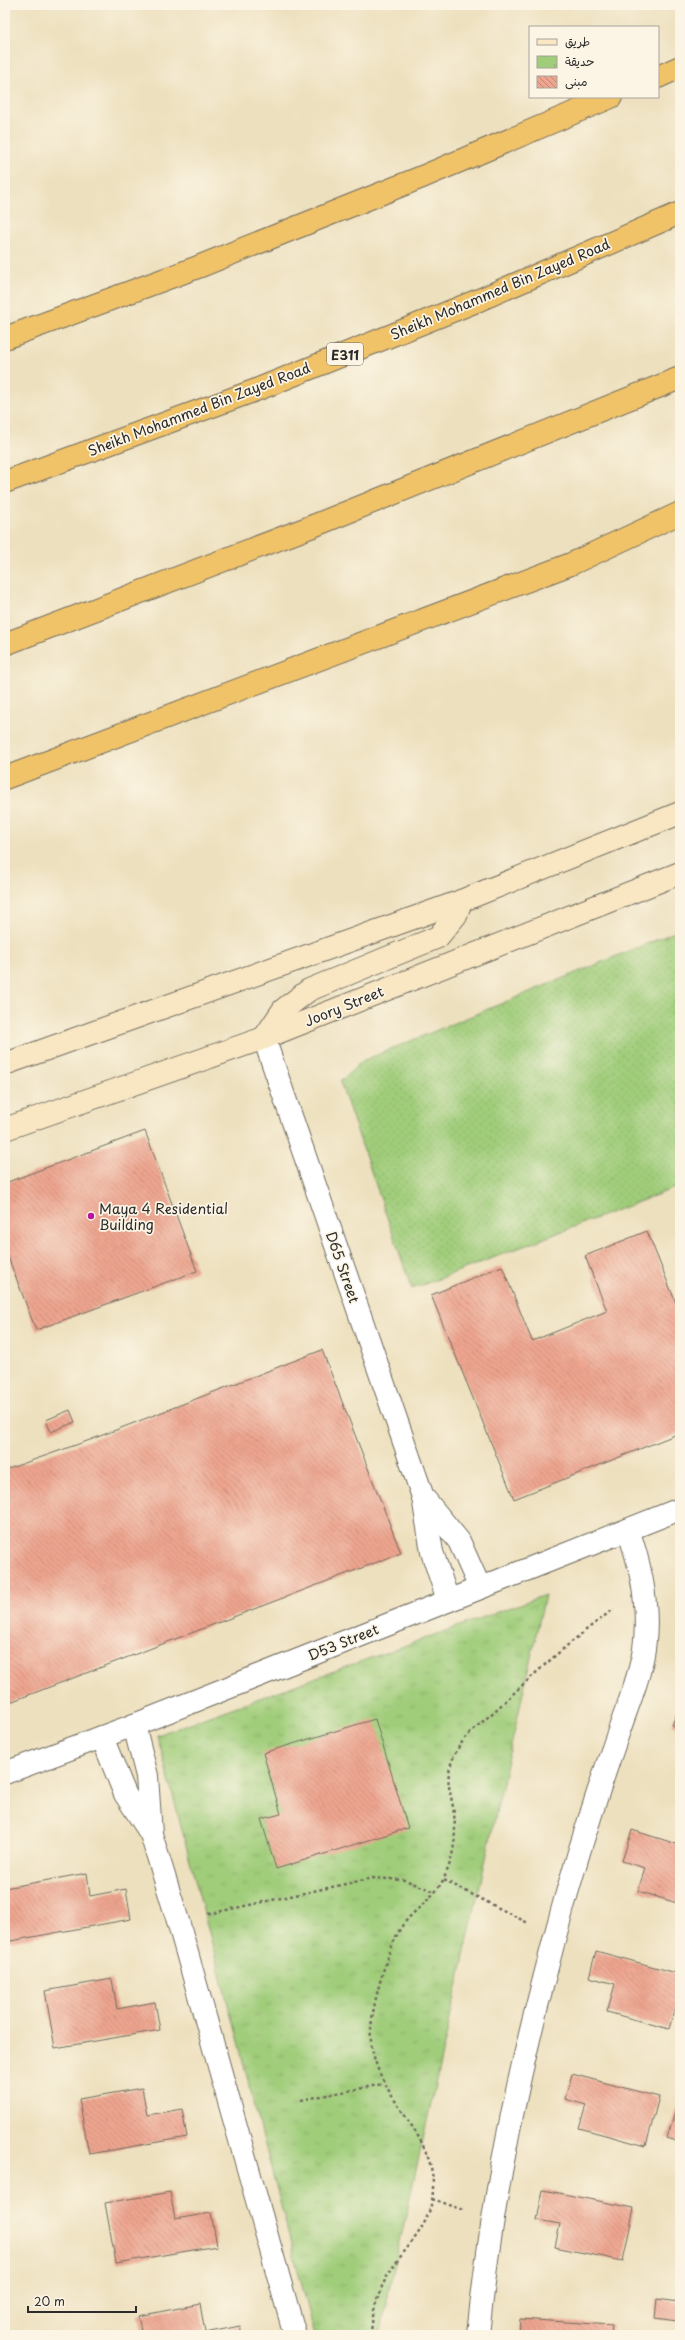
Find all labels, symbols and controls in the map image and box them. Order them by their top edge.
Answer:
legend [529,26,659,98]
text: طريق [565,32,590,50]
text: حديقة [565,52,594,70]
text: مبنى [565,72,588,90]
street label: Sheikh Mohammed Bin Zayed Road [387,233,613,345]
road number: E311 [327,343,363,365]
street label: Sheikh Mohammed Bin Zayed Road [85,357,313,461]
street label: Joory Street [301,981,387,1031]
place label: Maya 4 Residential Building [99,1198,228,1235]
marker: Maya 4 Residential Building [86,1211,96,1221]
street label: D65 Street [321,1228,365,1306]
street label: D53 Street [304,1618,382,1666]
scale bar [28,2288,136,2314]
text: 20 m [34,2292,65,2310]

